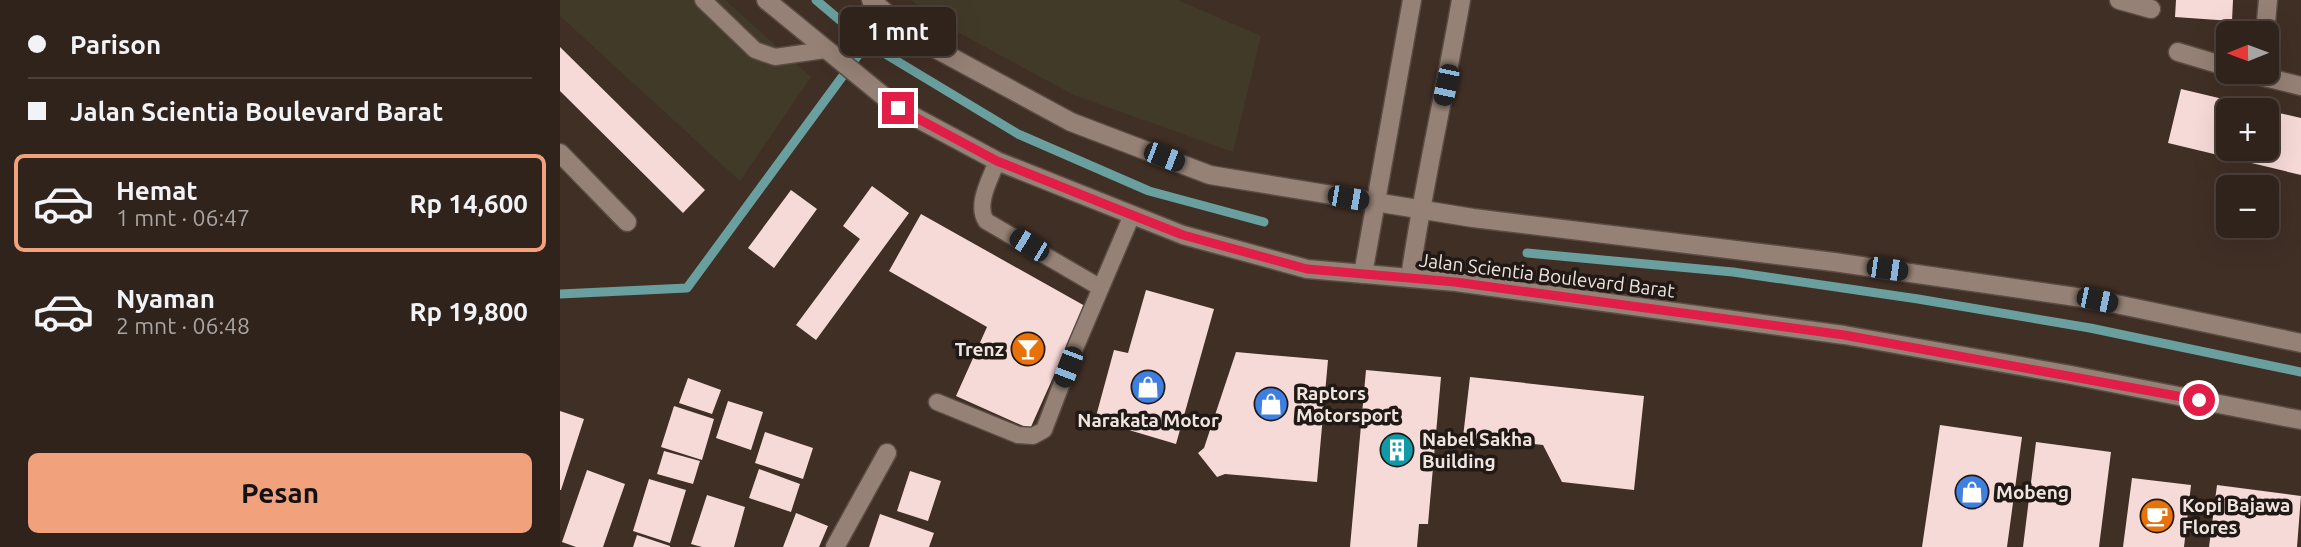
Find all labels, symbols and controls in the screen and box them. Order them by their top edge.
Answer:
callout: 1 mnt [840,7,956,56]
text: 1 mnt [867,19,929,44]
north arrow [2216,21,2278,84]
map controls [2216,21,2279,238]
text: Parison [70,30,161,59]
car [1432,62,1461,108]
route end [882,92,914,124]
text: Jalan Scientia Boulevard Barat [70,97,443,126]
button: + [2216,98,2279,161]
car [1141,140,1188,174]
icon: car [32,172,95,235]
button: − [2216,175,2279,238]
text: Hemat [116,176,198,205]
car [1326,184,1371,212]
text: Rp 14,600 [409,189,528,218]
text: 1 mnt · 06:47 [116,205,250,230]
car [1006,225,1053,265]
street label: Jalan Scientia Boulevard Barat [1418,248,1677,302]
car [1865,256,1910,282]
icon: car [32,280,95,343]
text: Nyaman [116,284,215,313]
car [2075,285,2120,315]
text: Rp 19,800 [409,297,528,326]
text: 2 mnt · 06:48 [116,313,250,338]
bar icon: Trenz [1009,330,1047,368]
place label: Trenz [955,338,1004,360]
car [1051,344,1086,390]
shop icon: Narakata Motor [1129,368,1167,406]
place label: Raptors Motorsport [1296,382,1399,426]
route start [2183,384,2215,416]
shop icon: Raptors Motorsport [1252,385,1290,423]
place label: Narakata Motor [1077,409,1219,431]
place label: Nabel Sakha Building [1422,428,1532,472]
building icon: Nabel Sakha Building [1378,431,1416,469]
button: Pesan [28,453,532,533]
shop icon: Mobeng [1953,473,1991,511]
place label: Mobeng [1996,481,2069,503]
place label: Kopi Bajawa Flores [2182,494,2290,538]
cafe icon: Kopi Bajawa Flores [2138,497,2176,535]

